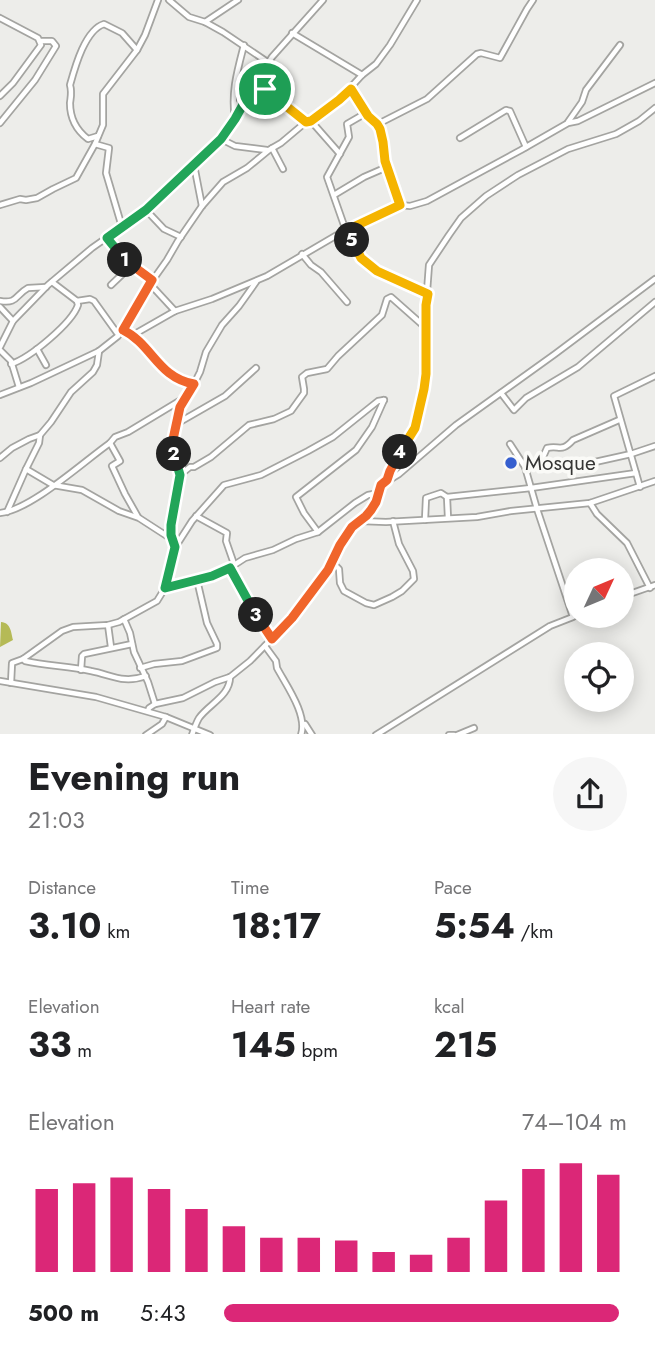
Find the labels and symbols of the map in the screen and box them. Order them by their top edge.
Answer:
pin [235,59,295,119]
pin: 5 [334,222,370,258]
pin: 1 [108,243,142,278]
pin: 4 [382,434,418,470]
pin: 2 [156,436,192,472]
place label: Mosque [525,448,596,478]
marker: Mosque [503,455,519,471]
north arrow [564,558,634,628]
pin: 3 [238,598,274,632]

